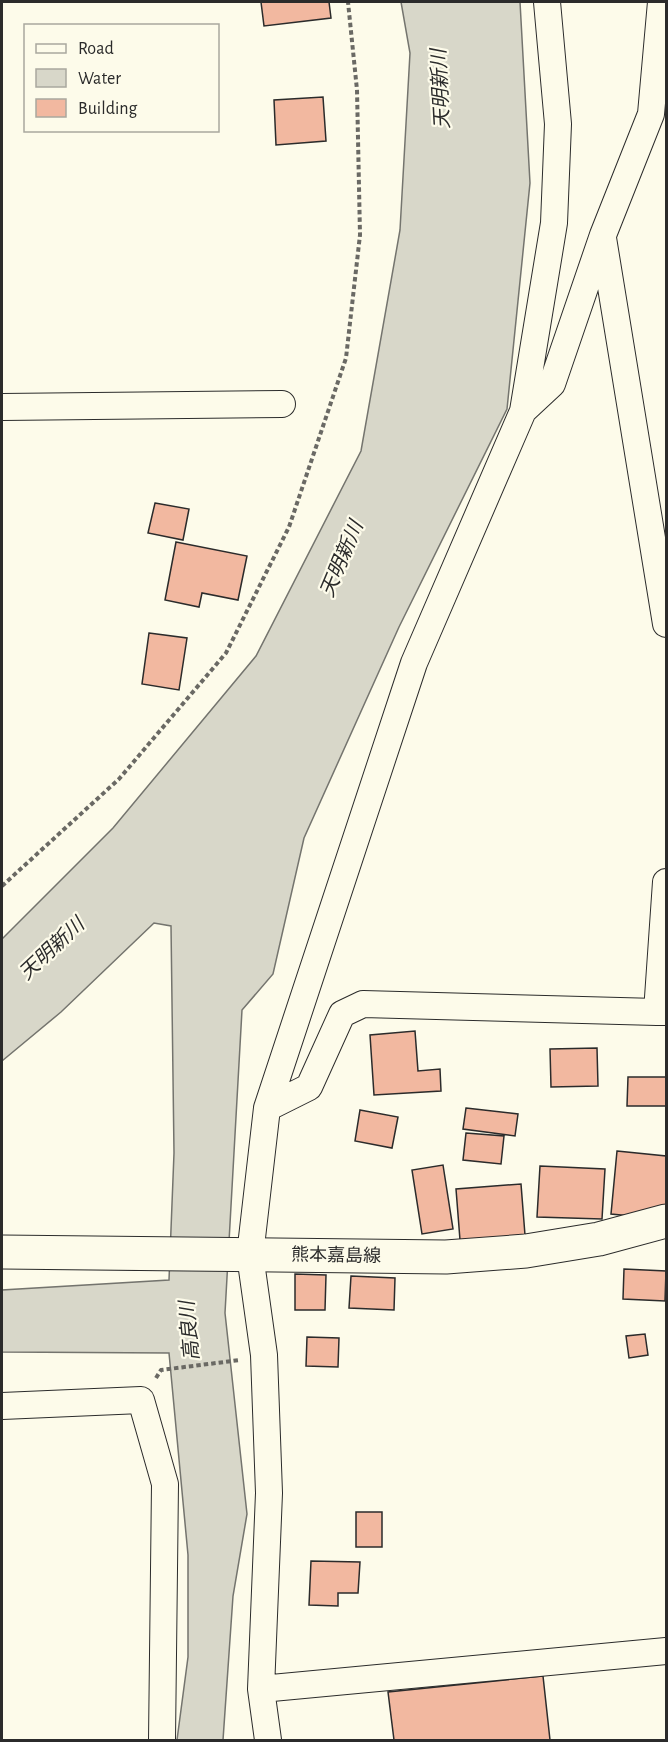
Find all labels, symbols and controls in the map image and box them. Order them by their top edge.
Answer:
legend [24,24,219,132]
text: Road [78,40,114,58]
water label: 天明新川 [428,47,453,130]
text: Water [78,70,121,88]
text: Building [78,100,138,118]
water label: 天明新川 [316,516,368,600]
water label: 天明新川 [15,912,90,984]
street label: 熊本嘉島線 [291,1244,381,1266]
water label: 高良川 [176,1298,203,1362]

